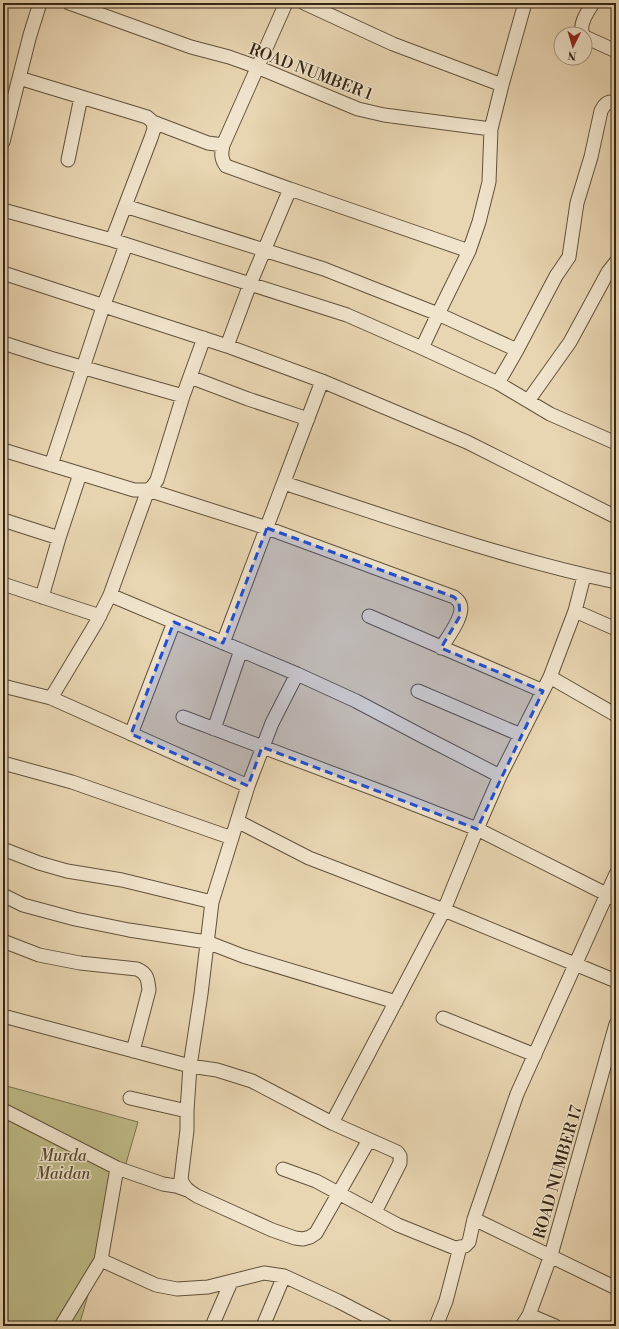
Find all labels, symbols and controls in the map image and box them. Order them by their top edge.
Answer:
north arrow [553,26,593,66]
street label: ROAD NUMBER 1 [246,39,375,105]
text: N [567,48,577,62]
street label: ROAD NUMBER 17 [529,1103,587,1241]
park label: Murda Maidan [36,1146,91,1184]

